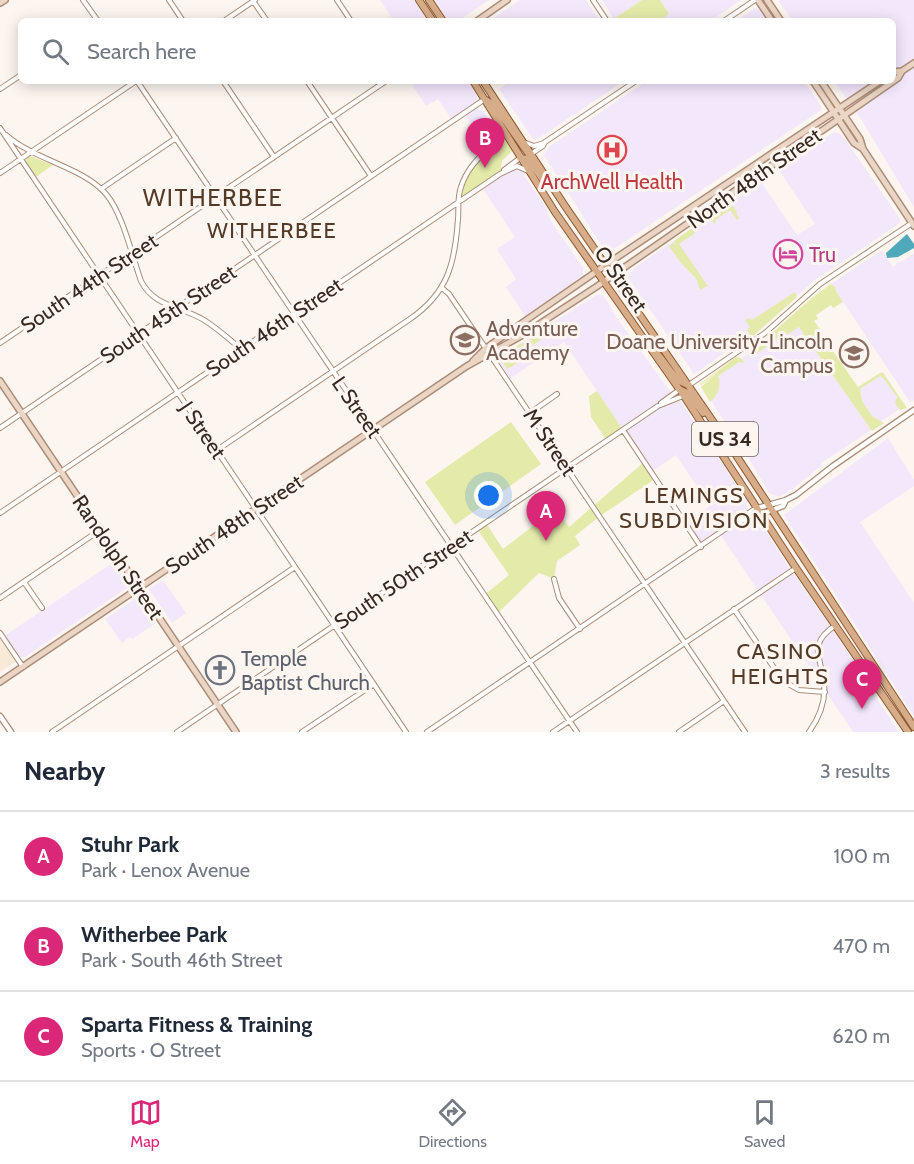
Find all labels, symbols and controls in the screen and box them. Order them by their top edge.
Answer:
search box [18,18,896,84]
icon: search [39,35,72,68]
text: Search here [87,38,196,65]
pin: B [466,118,504,168]
street label: North 48th Street [682,122,826,234]
hospital icon: ArchWell Health [596,134,628,166]
place label: ArchWell Health [541,169,683,194]
district label: WITHERBEE [143,183,283,212]
district label: WITHERBEE [207,217,337,244]
street label: South 44th Street [16,228,162,338]
hotel icon: Tru [772,238,804,270]
street label: O Street [589,241,653,317]
place label: Tru [809,242,836,267]
street label: South 45th Street [95,259,241,369]
street label: South 46th Street [201,272,347,382]
place label: Adventure Academy [486,316,578,365]
school or university icon: Adventure Academy [449,324,481,356]
place label: Doane University-Lincoln Campus [606,329,833,378]
school or university icon: Doane University-Lincoln Campus [838,337,870,369]
street label: L Street [327,371,387,443]
street label: J Street [174,396,231,464]
street label: M Street [518,404,582,480]
road number: US 34 [692,422,758,456]
street label: South 48th Street [161,469,307,579]
your location [474,481,503,510]
district label: LEMINGS SUBDIVISION [619,482,769,534]
street label: Randolph Street [67,490,169,624]
pin: A [526,492,566,541]
street label: South 50th Street [329,524,477,634]
district label: CASINO HEIGHTS [731,638,829,690]
place label: Temple Baptist Church [241,646,370,695]
church icon: Temple Baptist Church [204,654,236,686]
pin: C [842,660,882,709]
text: Nearby [24,755,105,787]
text: 3 results [820,759,890,783]
text: Stuhr Park [81,831,179,858]
text: A [37,844,50,868]
text: 100 m [834,844,890,868]
text: Park · Lenox Avenue [81,858,250,882]
text: Witherbee Park [81,921,228,948]
text: B [37,934,50,958]
text: 470 m [833,934,890,958]
text: Park · South 46th Street [81,948,282,972]
text: Sparta Fitness & Training [81,1011,312,1038]
text: C [37,1024,50,1048]
text: 620 m [832,1024,890,1048]
text: Sports · O Street [81,1038,221,1062]
tab: Map [129,1096,162,1151]
tab: Directions [419,1096,487,1151]
tab: Saved [744,1096,785,1151]

